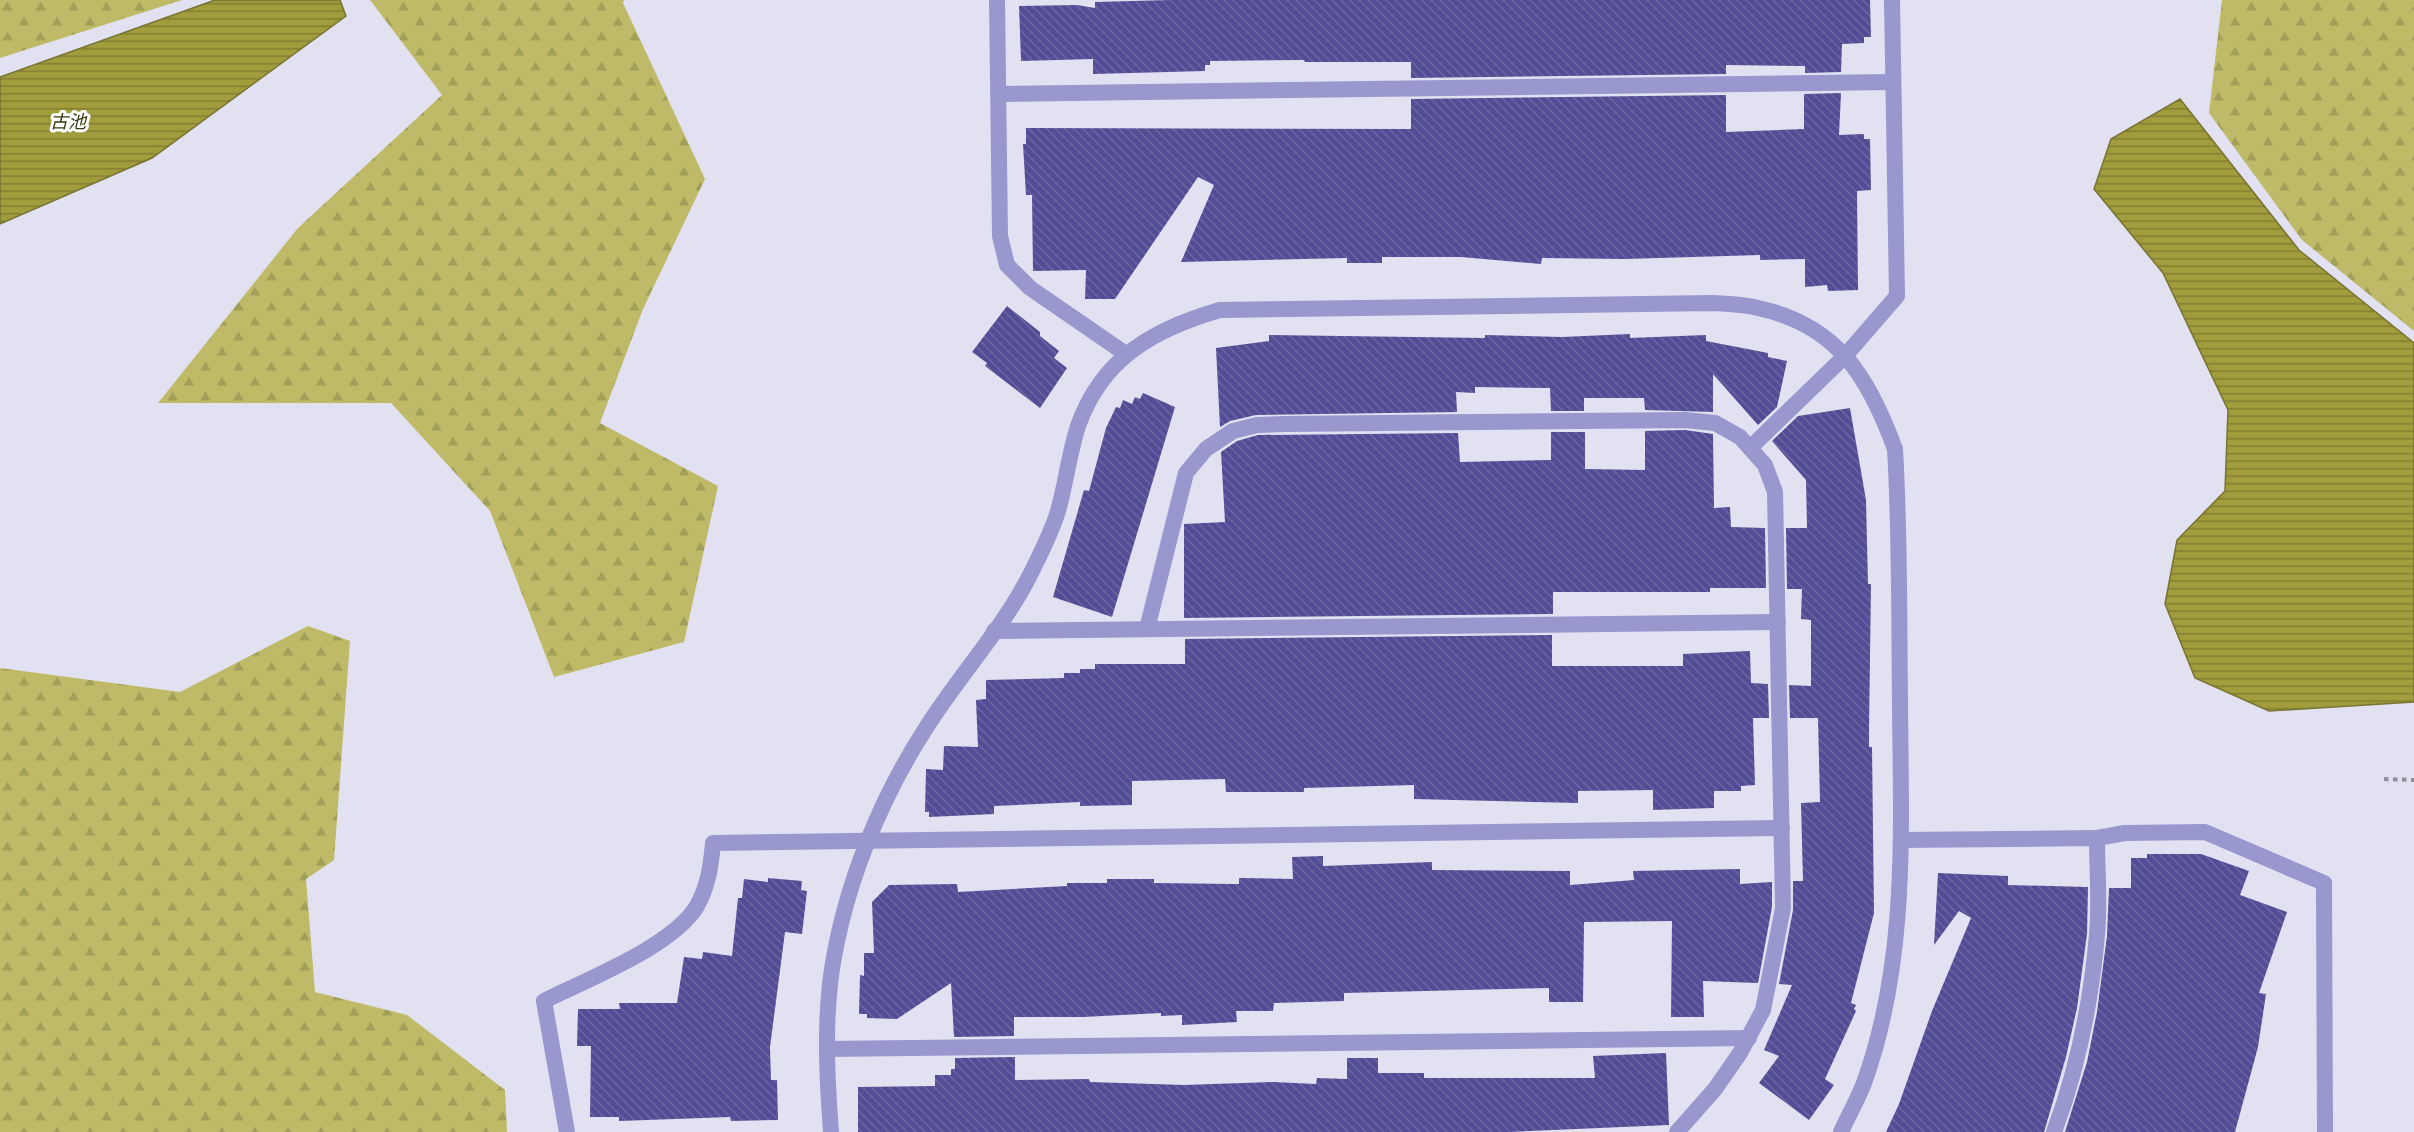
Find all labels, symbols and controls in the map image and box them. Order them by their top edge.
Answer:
water label: 古池 [50,111,88,132]

